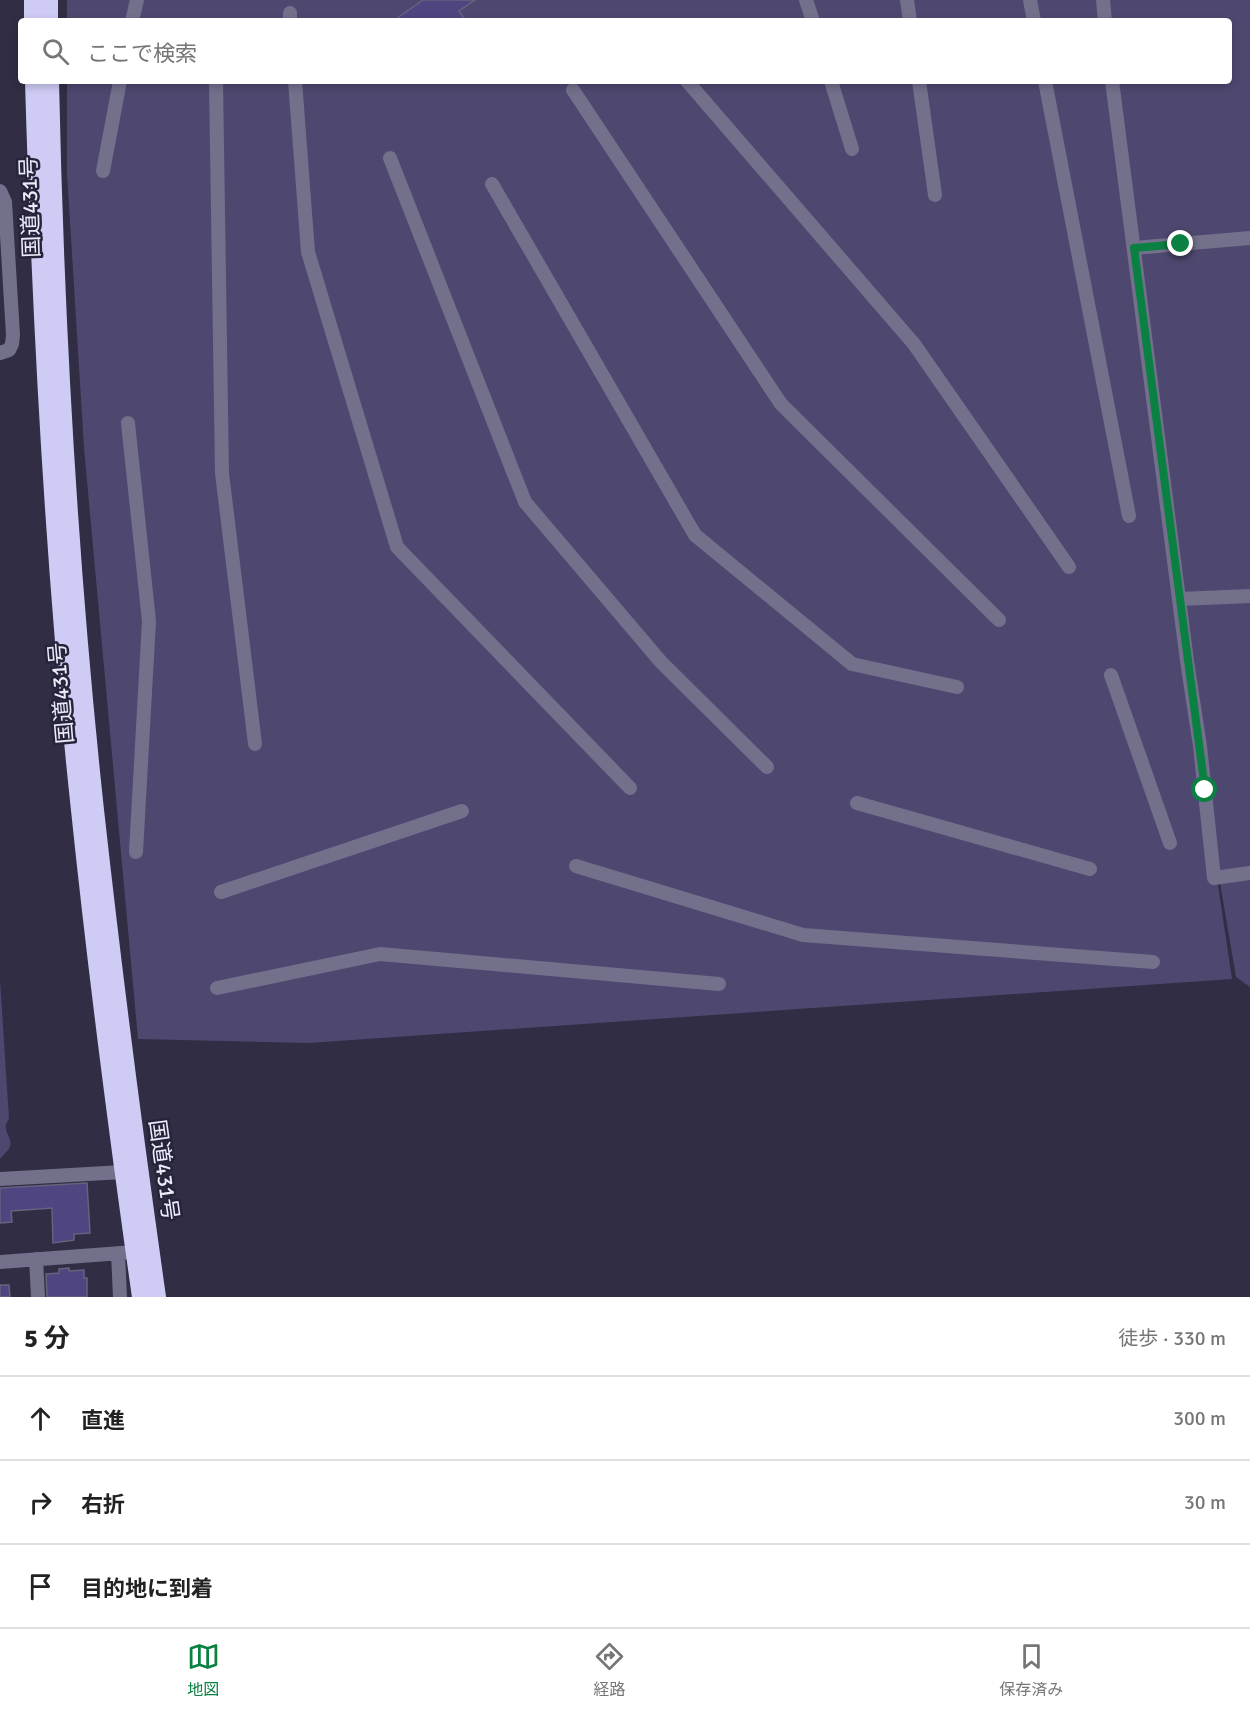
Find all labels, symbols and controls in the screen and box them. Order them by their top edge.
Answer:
search box [18,18,1232,84]
icon: search [39,35,72,68]
text: ここで検索 [87,40,197,67]
street label: 国道431号 [15,156,45,258]
route end [1167,230,1193,256]
street label: 国道431号 [43,641,79,745]
route start [1191,776,1217,802]
street label: 国道431号 [144,1118,184,1222]
text: 5 分 [24,1323,70,1355]
text: 徒歩 · 330 m [1118,1326,1226,1351]
icon: ahead [24,1402,57,1435]
text: 300 m [1173,1406,1226,1431]
text: 直進 [81,1407,125,1434]
icon: right [24,1486,57,1519]
text: 30 m [1184,1490,1226,1515]
text: 右折 [81,1491,125,1518]
icon: arrive [24,1570,57,1603]
text: 目的地に到着 [81,1575,213,1602]
tab: 地図 [187,1640,220,1700]
tab: 経路 [593,1640,626,1700]
tab: 保存済み [999,1640,1063,1700]

